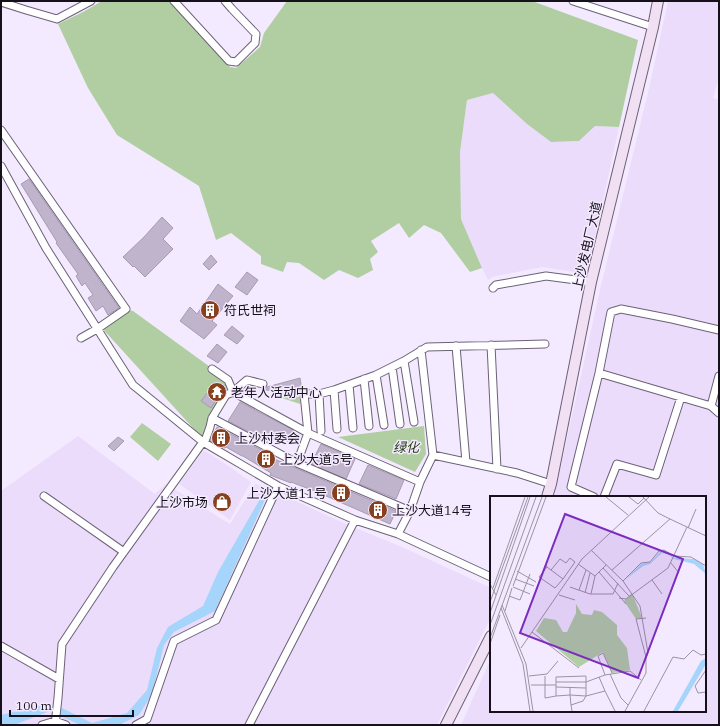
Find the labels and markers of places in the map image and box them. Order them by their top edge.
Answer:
building icon: 符氏世祠 [199,299,221,321]
place label: 符氏世祠 [224,302,276,319]
temple icon: 老年人活动中心 [206,381,228,403]
place label: 老年人活动中心 [231,384,322,401]
building icon: 上沙村委会 [210,427,232,449]
place label: 上沙村委会 [235,430,300,447]
building icon: 上沙大道5号 [255,448,277,470]
place label: 上沙大道5号 [280,451,353,468]
building icon: 上沙大道11号 [330,482,352,504]
place label: 上沙大道11号 [246,485,327,502]
shop icon: 上沙市场 [211,491,233,513]
place label: 上沙市场 [156,494,208,511]
building icon: 上沙大道14号 [367,499,389,521]
place label: 上沙大道14号 [392,502,473,519]

